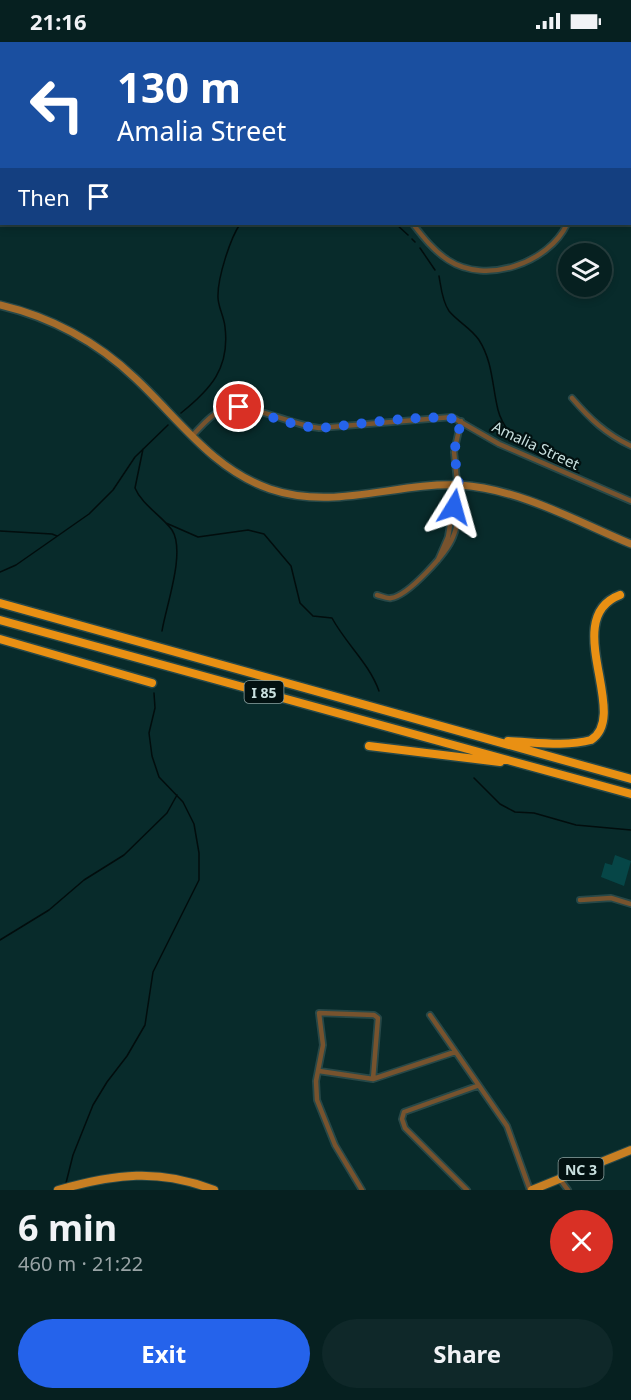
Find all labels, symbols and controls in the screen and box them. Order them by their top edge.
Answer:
text: 21:16 [30,6,87,36]
text: 130 m [117,58,241,115]
icon: left [18,66,96,144]
text: Amalia Street [117,112,286,149]
icon: arrive [82,180,115,213]
text: Then [18,182,70,212]
map controls [558,243,612,297]
button: layers [558,243,612,297]
pin [213,381,264,432]
icon: arrive [222,390,255,423]
street label: Amalia Street [489,416,583,474]
position arrow [422,475,486,539]
road number: I 85 [244,681,284,703]
road number: NC 3 [558,1158,604,1180]
text: 6 min [18,1203,117,1252]
button: close [550,1210,613,1273]
text: 460 m · 21:22 [18,1250,143,1277]
button: Exit [18,1319,310,1388]
button: Share [322,1319,613,1388]

